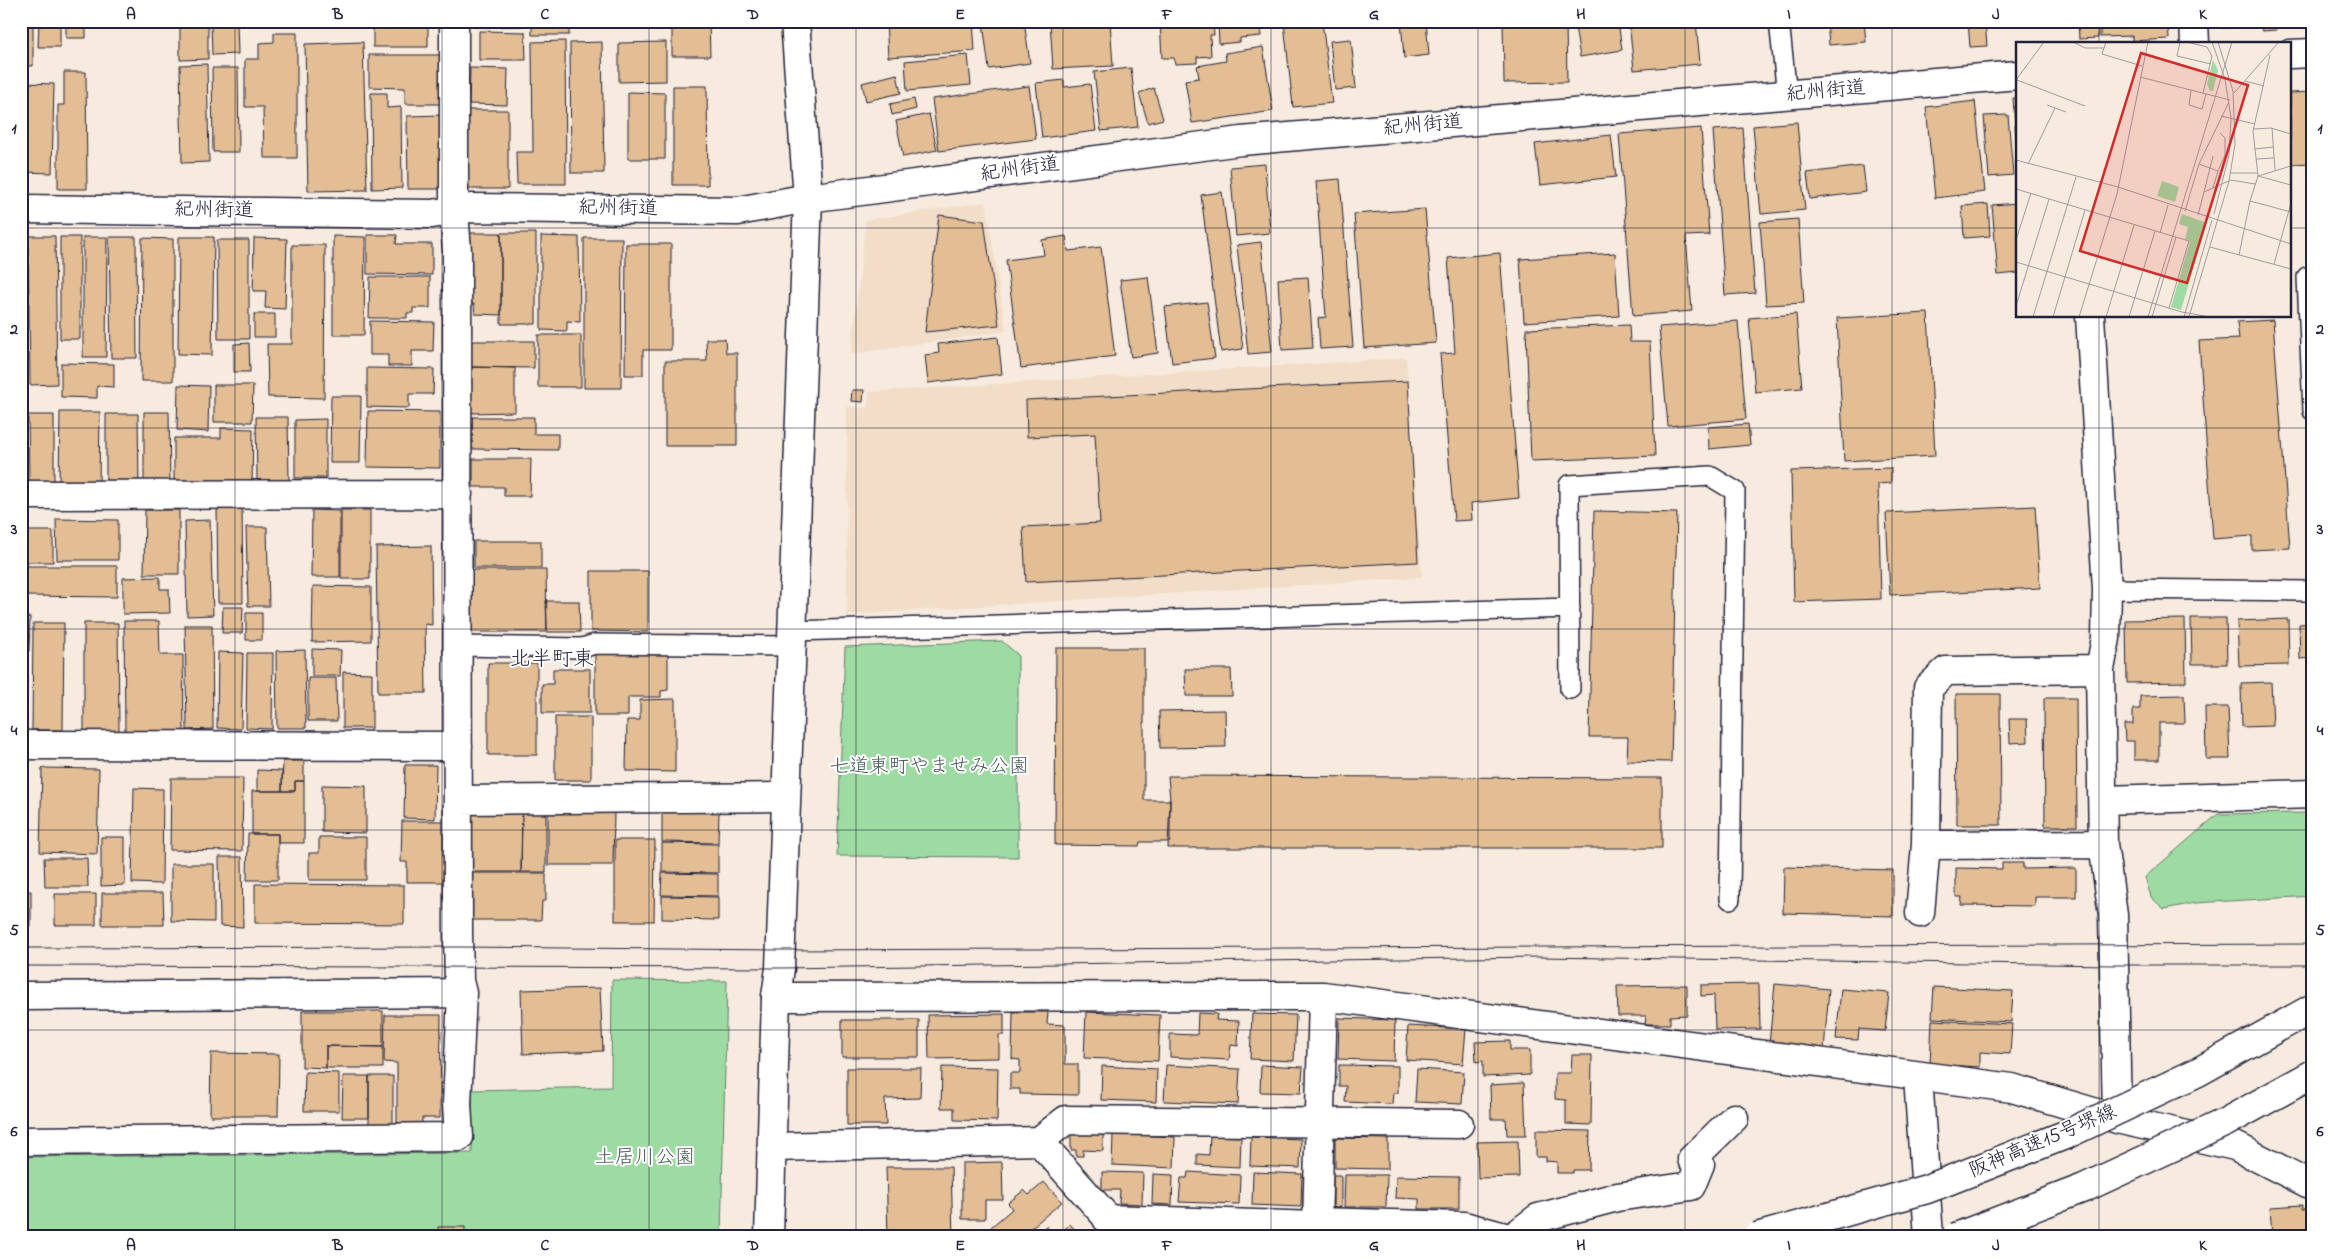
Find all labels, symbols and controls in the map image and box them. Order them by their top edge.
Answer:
text: A [126,3,136,27]
text: B [332,3,344,27]
text: C [541,3,550,27]
text: D [746,3,759,27]
text: E [955,3,965,27]
text: F [1161,3,1173,27]
text: G [1369,3,1379,27]
text: H [1576,3,1586,27]
text: I [1787,3,1791,27]
text: J [1992,3,2000,27]
text: K [2199,3,2208,27]
inset map [2016,42,2292,318]
street label: 紀州街道 [1785,74,1867,110]
street label: 紀州街道 [1382,108,1464,144]
text: 1 [11,117,17,141]
text: 1 [2317,117,2323,141]
street label: 紀州街道 [978,150,1062,190]
street label: 紀州街道 [578,194,658,224]
street label: 紀州街道 [174,196,254,226]
text: 2 [9,318,18,342]
text: 2 [2315,318,2324,342]
text: 3 [10,518,18,542]
text: 3 [2316,518,2324,542]
district label: 北半町東 [510,645,594,675]
text: 4 [10,719,18,743]
text: 4 [2316,719,2324,743]
park label: 七道東町やませみ公園 [829,753,1029,782]
text: 5 [9,919,19,943]
text: 5 [2315,919,2325,943]
street label: 阪神高速15号堺線 [1965,1098,2121,1186]
text: 6 [9,1120,18,1144]
text: 6 [2315,1120,2324,1144]
park label: 土居川公園 [595,1144,695,1173]
text: A [126,1234,136,1258]
text: B [332,1234,344,1258]
text: C [541,1234,550,1258]
text: D [746,1234,759,1258]
text: E [955,1234,965,1258]
text: F [1161,1234,1173,1258]
text: G [1369,1234,1379,1258]
text: H [1576,1234,1586,1258]
text: I [1787,1234,1791,1258]
text: J [1992,1234,2000,1258]
text: K [2199,1234,2208,1258]

